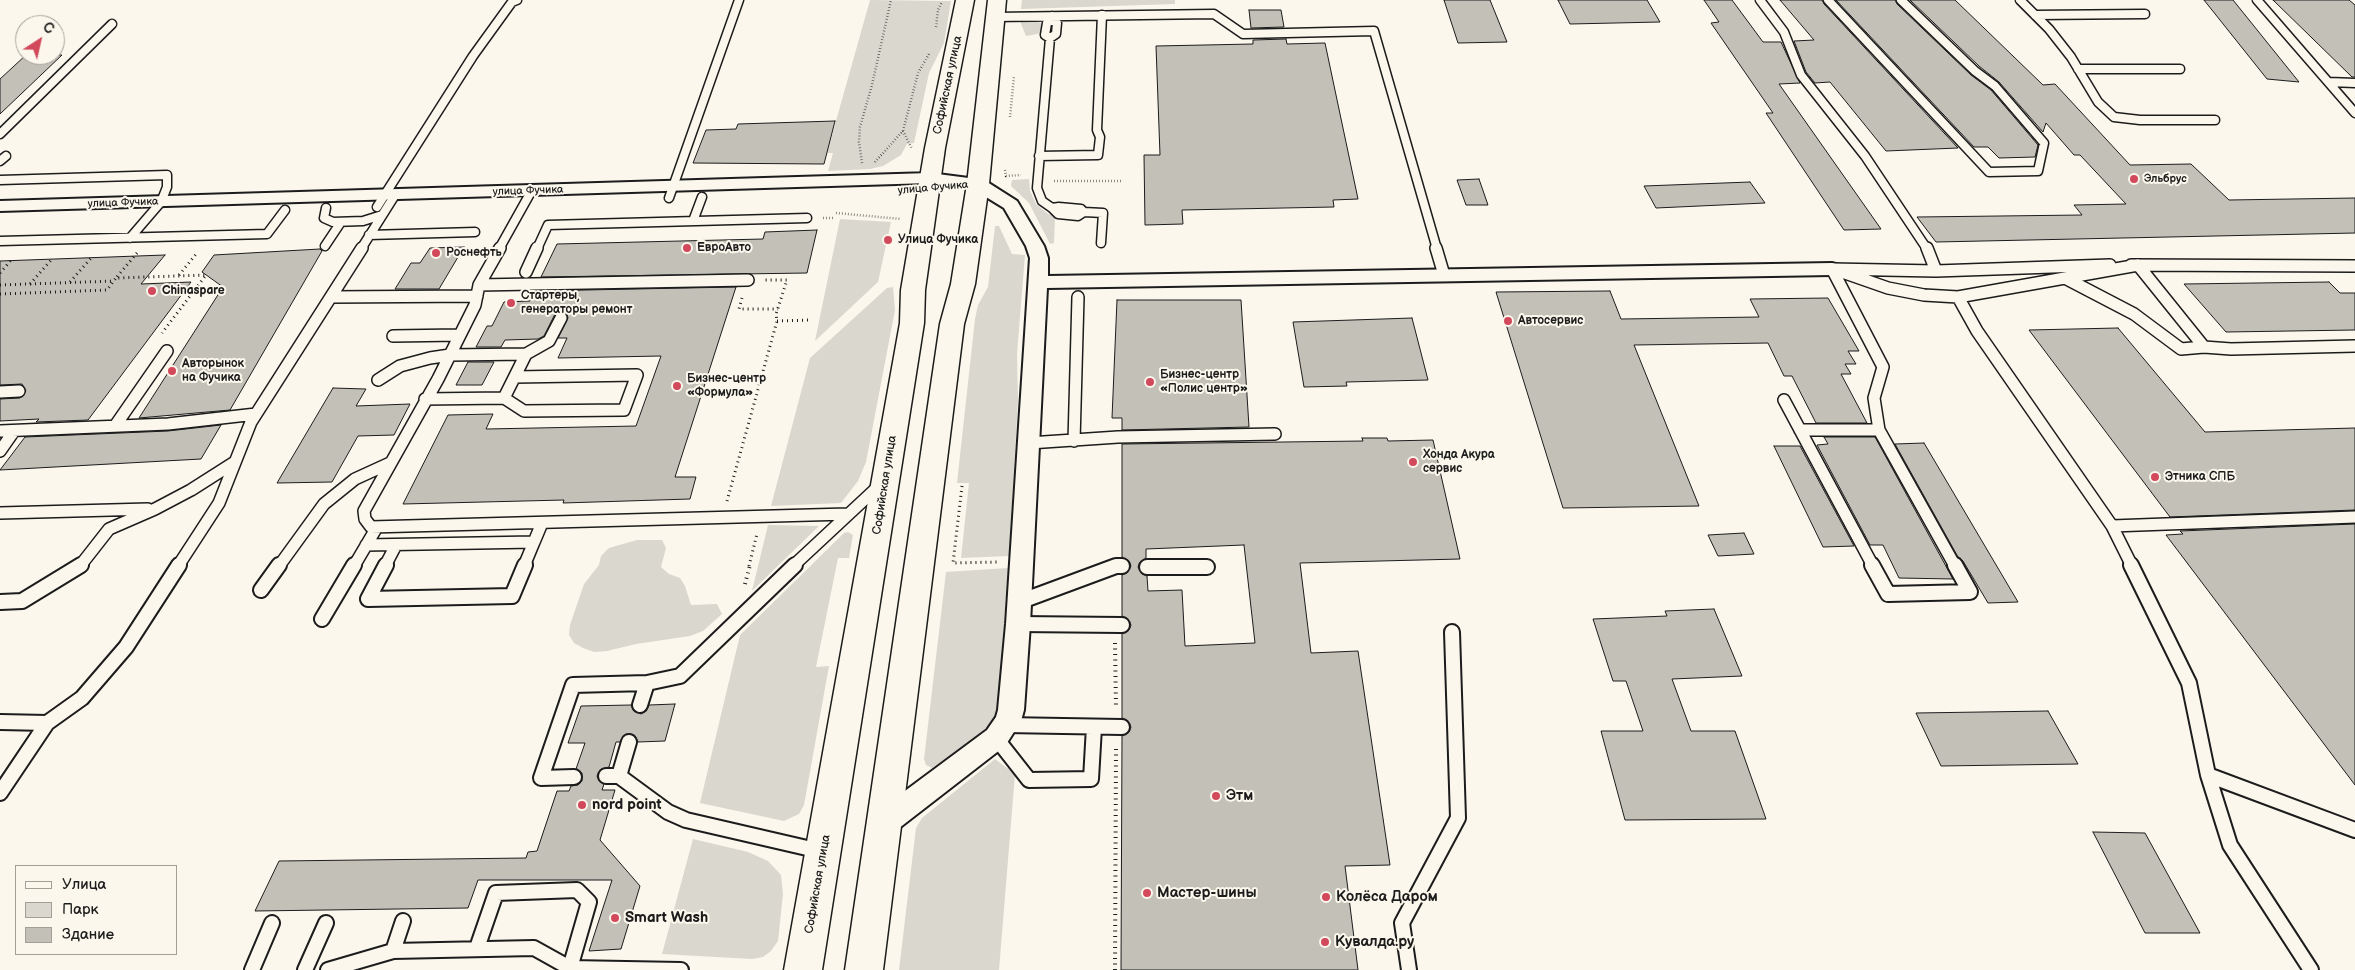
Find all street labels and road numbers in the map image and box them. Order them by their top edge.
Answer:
street label: Софийская улица [931,34,965,136]
street label: улица Фучика [897,178,969,198]
street label: улица Фучика [492,183,564,199]
street label: улица Фучика [87,195,159,211]
street label: Софийская улица [870,434,900,536]
street label: Софийская улица [802,833,834,935]

